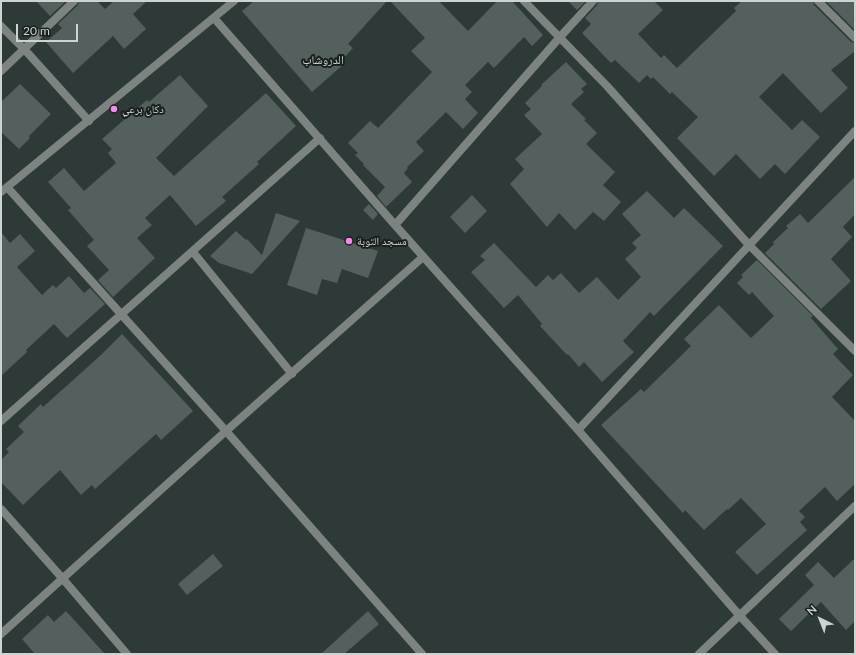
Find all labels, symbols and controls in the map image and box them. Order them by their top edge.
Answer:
scale bar [18,16,80,42]
text: 20 m [23,23,50,38]
district label: الدروشاب [302,53,344,67]
place label: دكان برعي [122,102,164,116]
marker: دكان برعي [109,104,119,114]
place label: مسجد التوبة [357,234,407,248]
marker: مسجد التوبة [344,236,354,246]
north arrow [800,599,840,639]
text: N [804,602,819,618]

